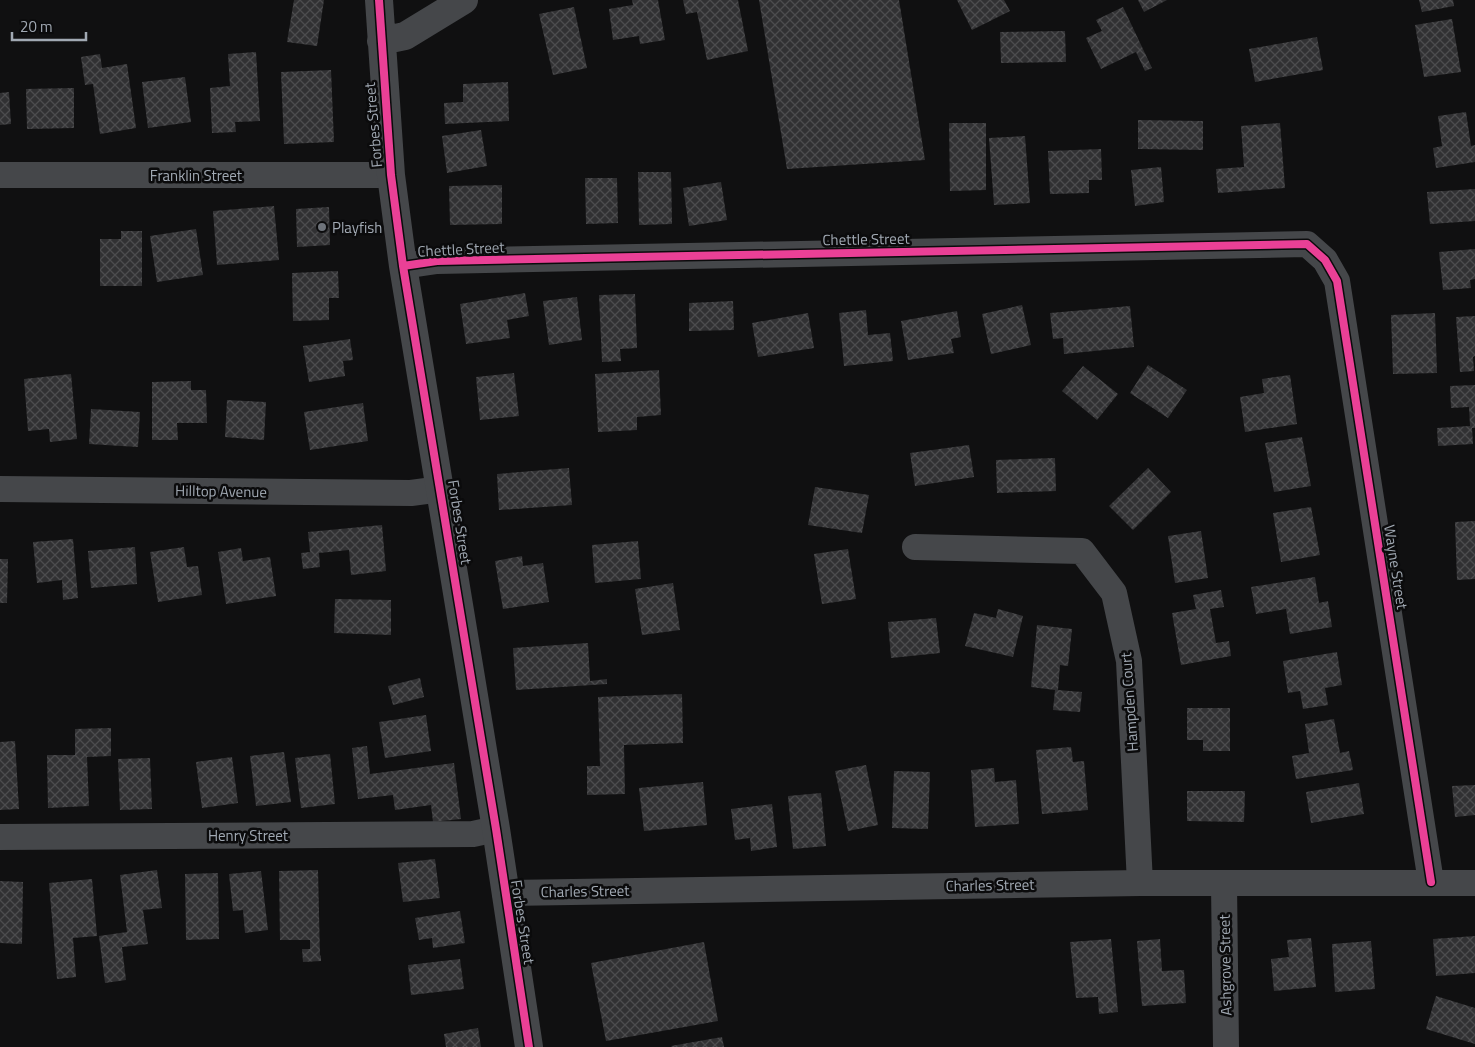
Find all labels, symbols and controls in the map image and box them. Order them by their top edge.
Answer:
scale bar [12,10,86,42]
text: 20 m [20,15,53,38]
street label: Forbes Street [358,81,388,168]
street label: Franklin Street [150,164,243,187]
place label: Playfish [332,216,382,239]
marker: Playfish [316,221,328,233]
street label: Chettle Street [822,227,911,251]
street label: Chettle Street [417,235,506,263]
street label: Forbes Street [442,478,478,567]
street label: Hilltop Avenue [175,479,267,503]
street label: Wayne Street [1378,523,1414,612]
street label: Hampden Court [1114,651,1144,752]
street label: Henry Street [208,824,289,847]
street label: Charles Street [945,873,1035,897]
street label: Forbes Street [505,878,541,967]
street label: Charles Street [540,879,630,903]
street label: Ashgrove Street [1213,914,1237,1016]

